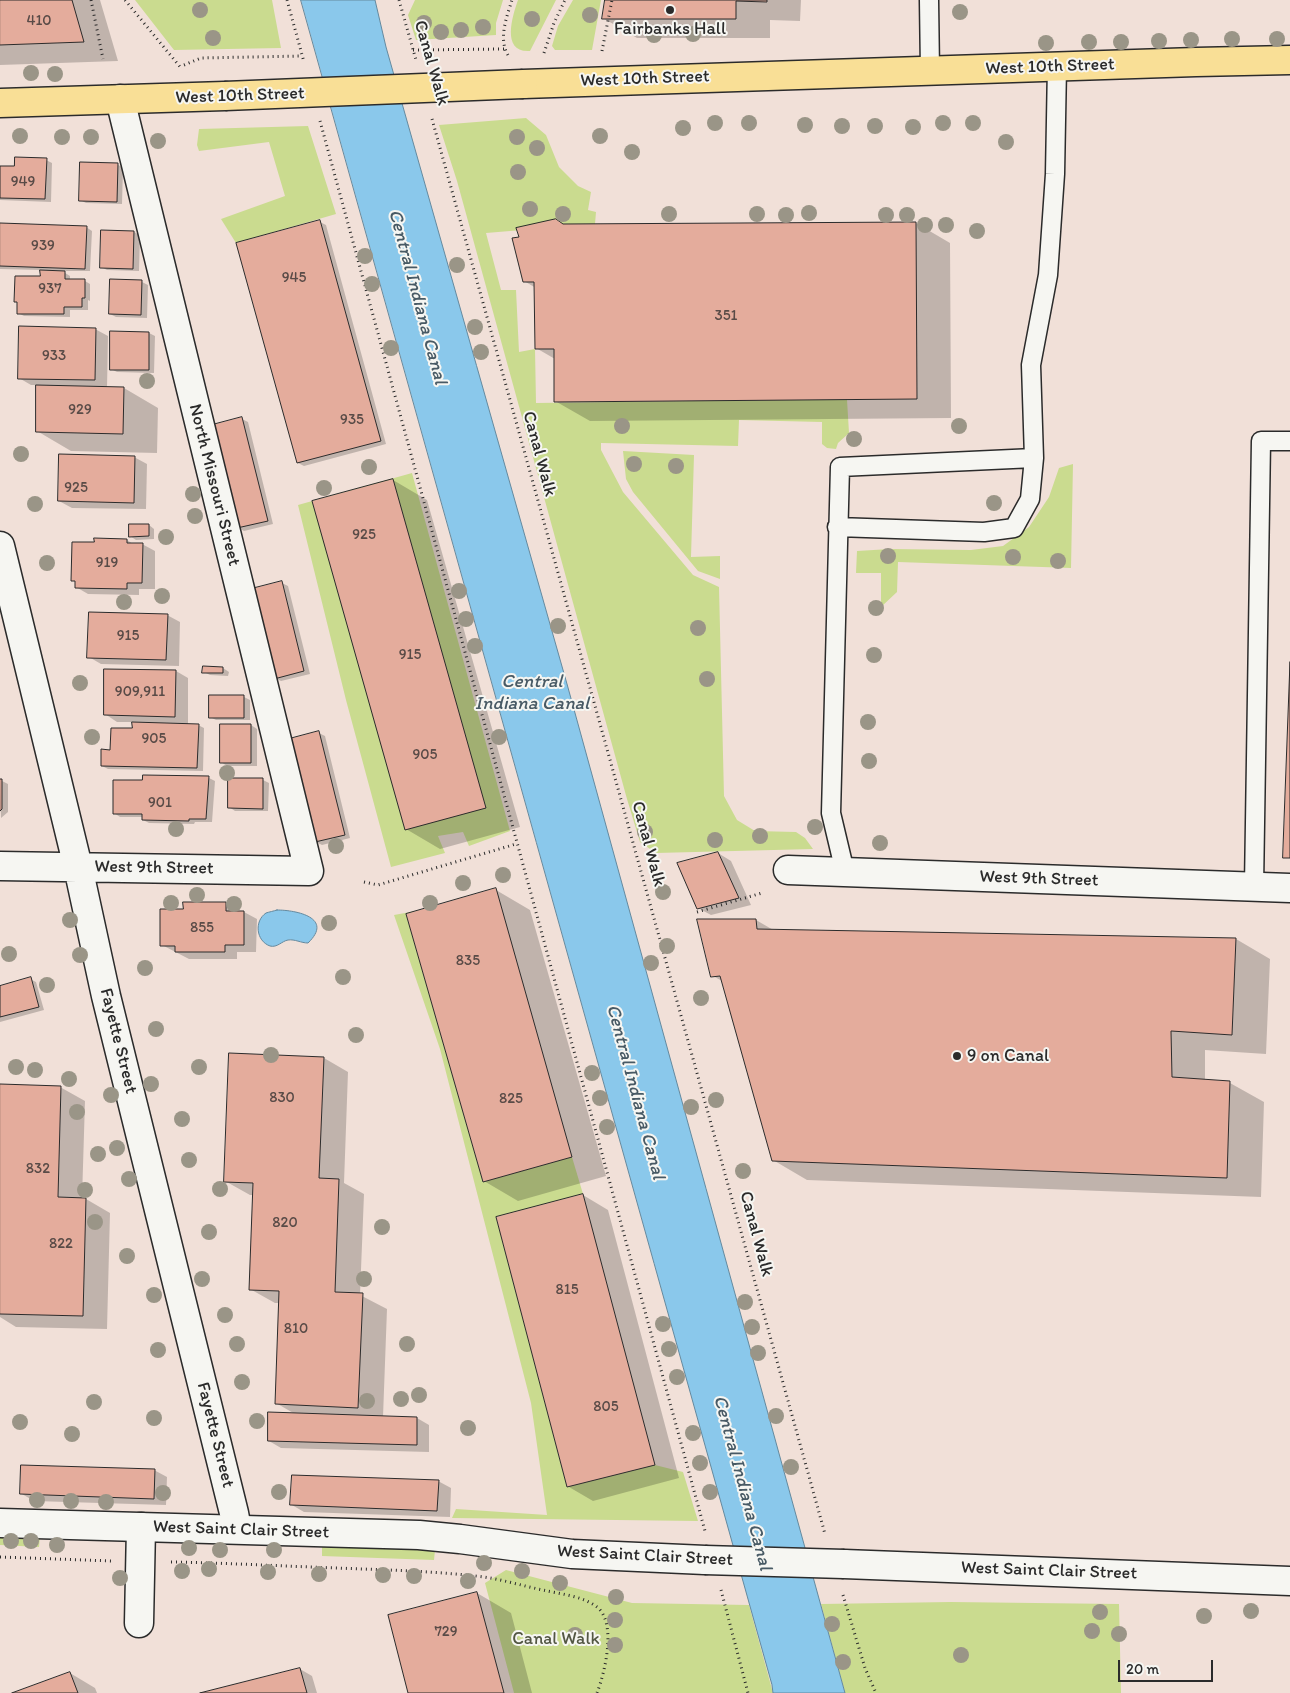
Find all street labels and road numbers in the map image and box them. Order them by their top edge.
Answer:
street label: Canal Walk [409,18,453,108]
street label: West 10th Street [985,54,1115,80]
street label: West 10th Street [580,66,710,92]
street label: West 10th Street [175,83,305,109]
street label: North Missouri Street [183,402,245,568]
street label: Canal Walk [517,409,561,499]
street label: Canal Walk [626,799,670,889]
street label: West 9th Street [94,856,214,880]
street label: West 9th Street [979,866,1099,892]
street label: Fayette Street [94,986,142,1096]
street label: Canal Walk [734,1189,778,1279]
street label: Fayette Street [191,1380,239,1490]
street label: West Saint Clair Street [153,1516,329,1544]
street label: West Saint Clair Street [556,1541,734,1571]
street label: West Saint Clair Street [961,1557,1137,1585]

